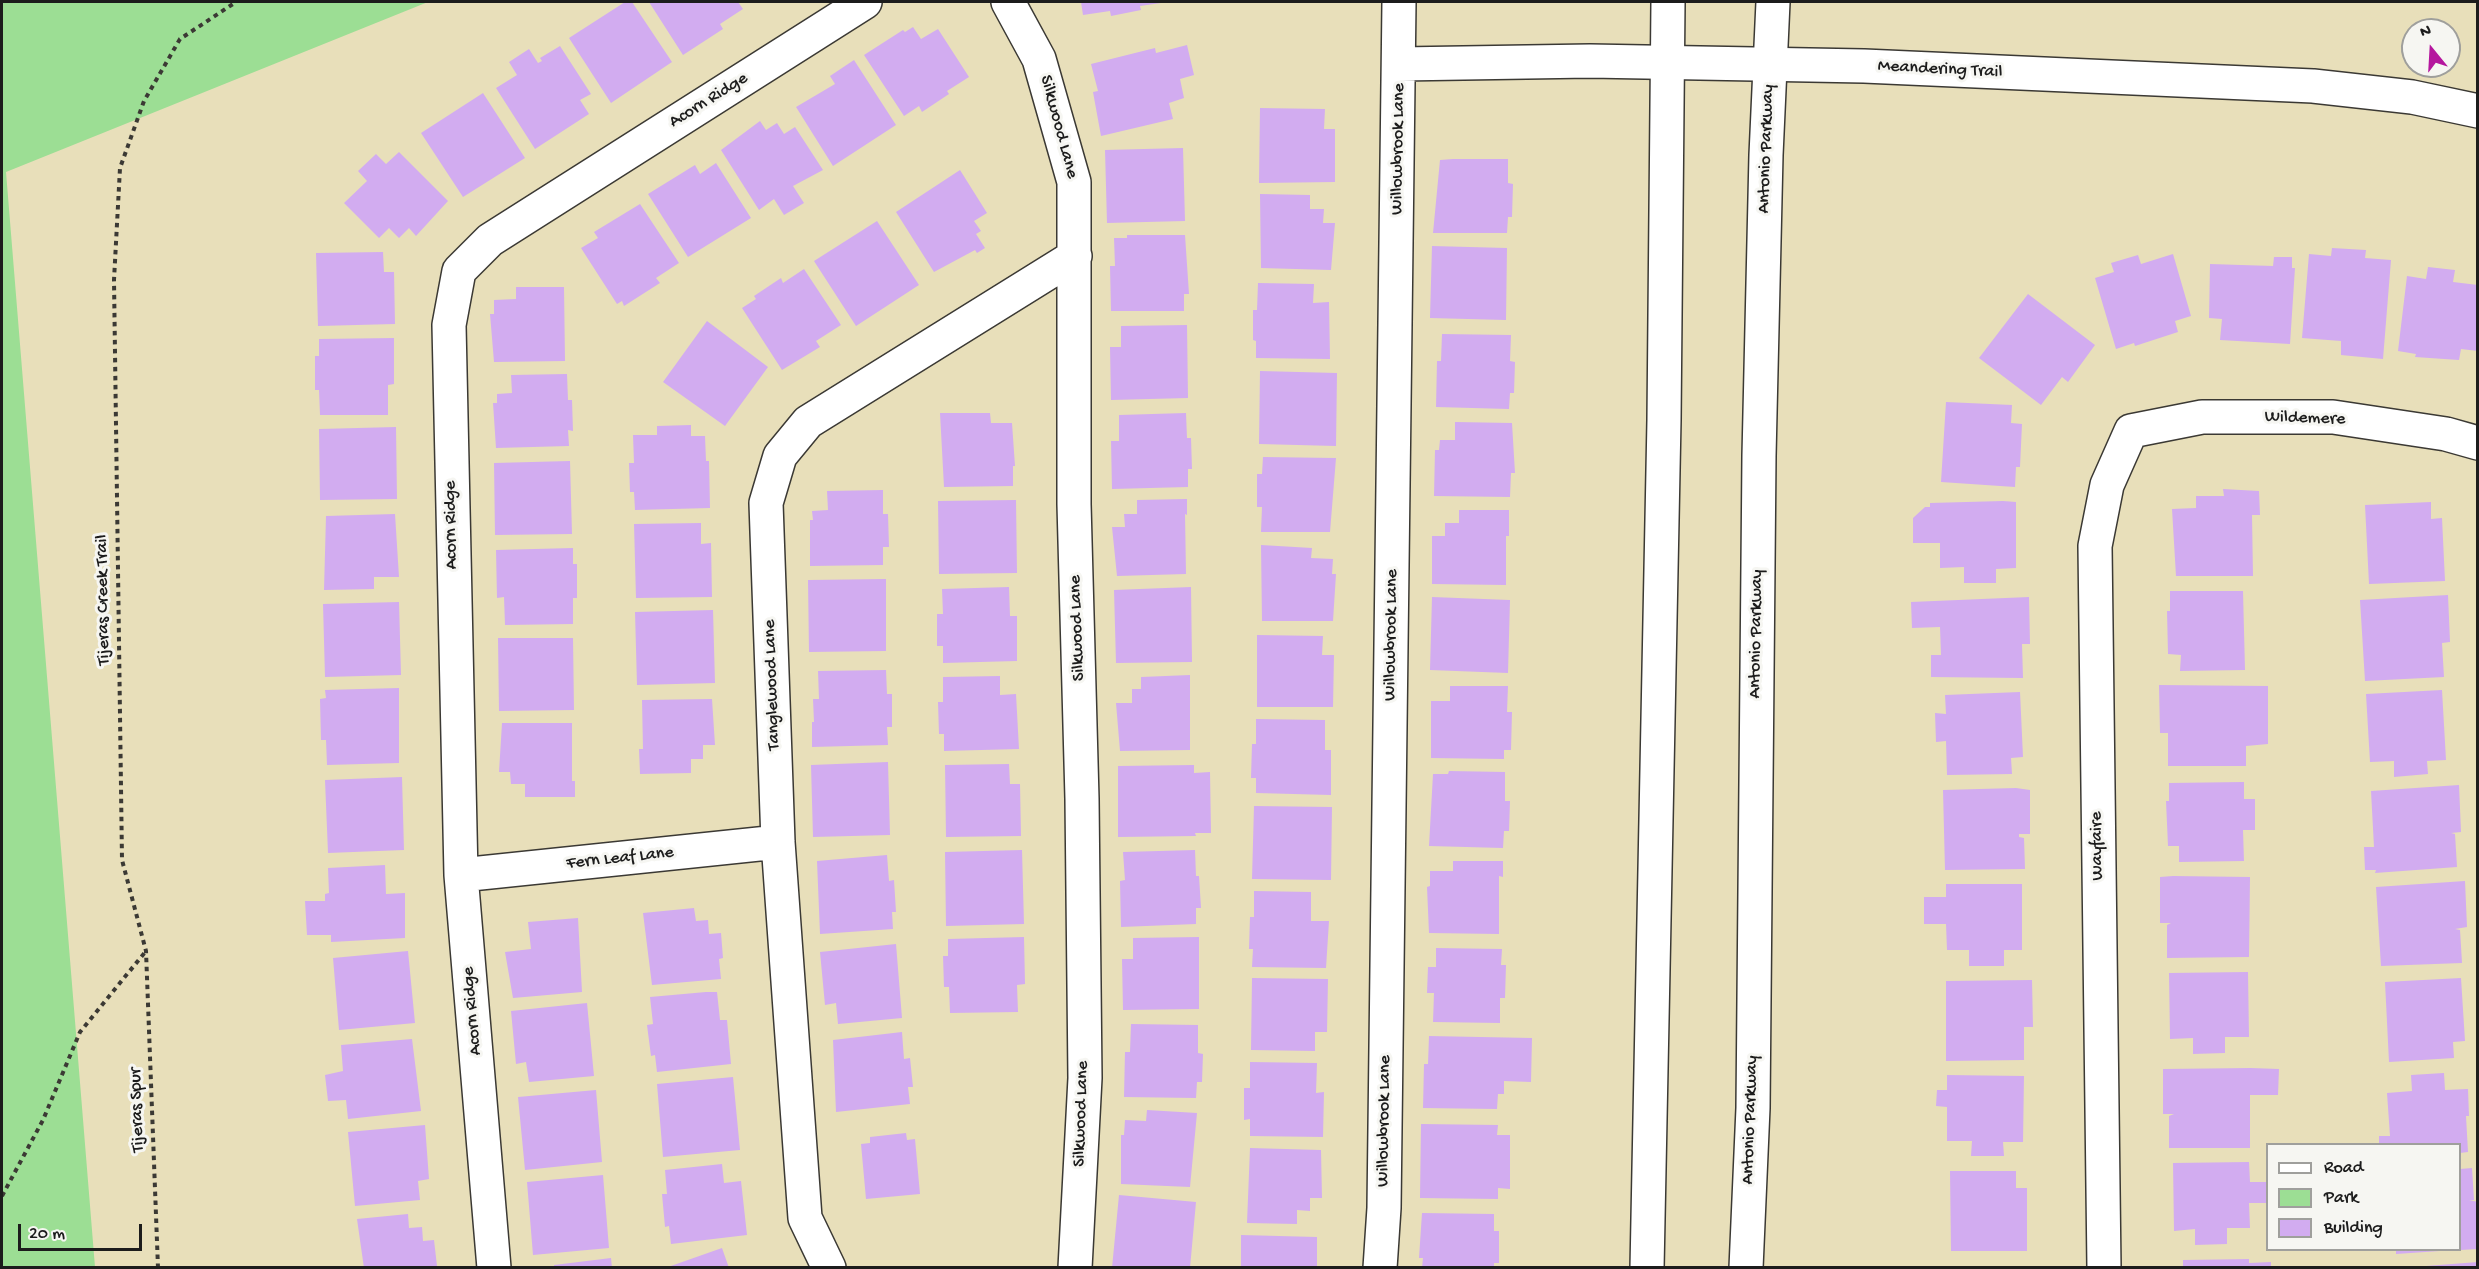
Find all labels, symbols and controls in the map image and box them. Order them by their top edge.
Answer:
north arrow [2401,18,2461,78]
text: N [2418,22,2434,43]
street label: Meandering Trail [1877,56,2003,84]
street label: Acorn Ridge [666,68,752,134]
street label: Silkwood Lane [1034,73,1082,181]
street label: Willowbrook Lane [1387,83,1411,215]
street label: Antonio Parkway [1754,84,1780,214]
street label: Wildemere [2264,407,2346,431]
street label: Acorn Ridge [440,480,464,570]
street label: Tijeras Creek Trail [92,534,116,666]
street label: Willowbrook Lane [1380,569,1404,701]
street label: Antonio Parkway [1745,569,1769,699]
street label: Silkwood Lane [1065,575,1091,681]
street label: Tanglewood Lane [760,619,786,751]
street label: Wayfaire [2087,811,2109,881]
street label: Fern Leaf Lane [565,843,675,875]
street label: Acorn Ridge [458,966,488,1056]
street label: Willowbrook Lane [1373,1055,1397,1187]
street label: Antonio Parkway [1738,1055,1764,1185]
street label: Silkwood Lane [1069,1061,1095,1167]
street label: Tijeras Spur [126,1067,150,1153]
legend [2266,1143,2461,1251]
text: Road [2324,1158,2363,1179]
text: Park [2324,1188,2358,1209]
scale bar [21,1212,146,1250]
text: Building [2324,1218,2383,1239]
text: 20 m [29,1224,65,1245]

